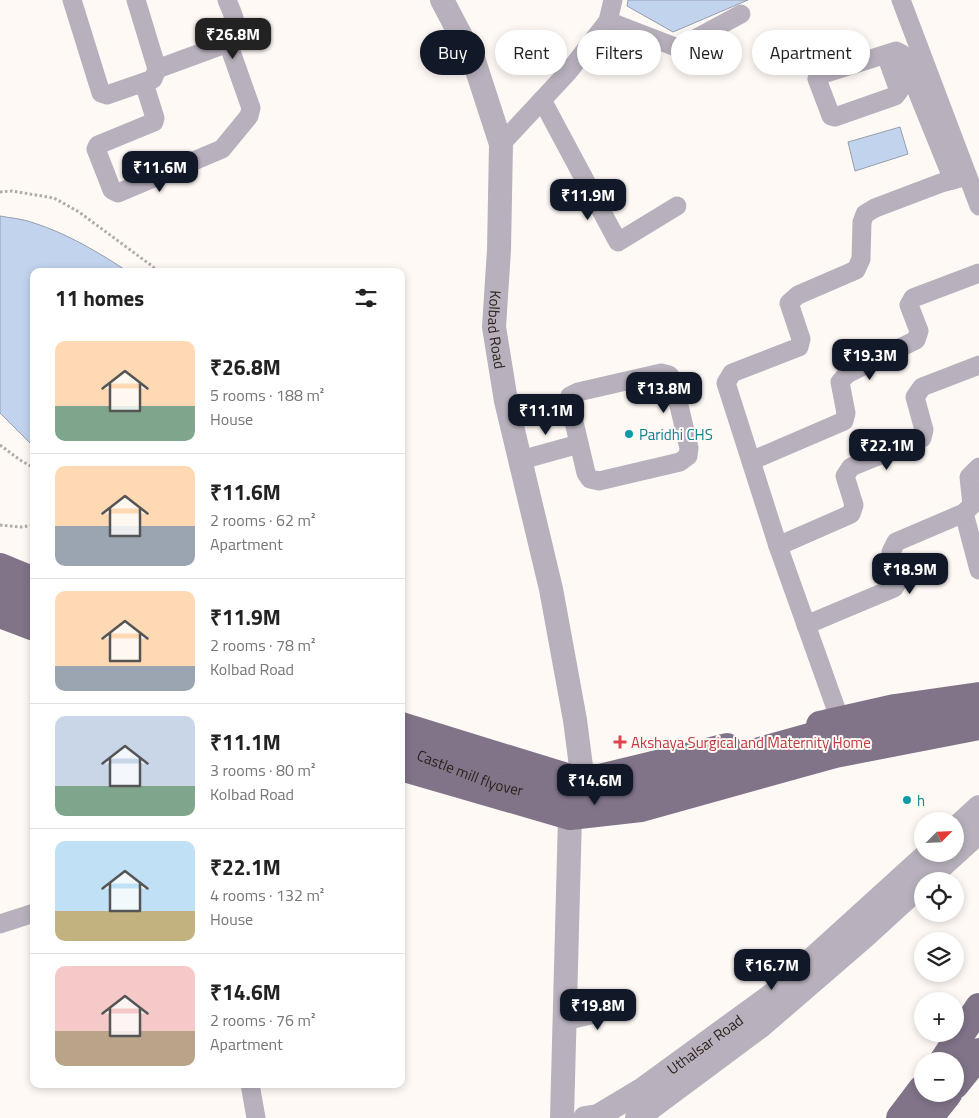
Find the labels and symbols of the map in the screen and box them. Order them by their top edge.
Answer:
pin: ₹26.8M [192,18,274,60]
pin: ₹11.6M [119,150,201,193]
pin: ₹11.9M [547,178,629,221]
street label: Kolbad Road [482,290,512,370]
pin: ₹19.3M [829,338,911,381]
pin: ₹13.8M [623,372,705,414]
pin: ₹11.1M [505,394,587,436]
place label: Paridhi CHS [639,423,713,446]
marker: Paridhi CHS [623,428,635,440]
pin: ₹22.1M [846,428,928,471]
pin: ₹18.9M [869,552,951,595]
place label: Akshaya Surgical and Maternity Home [631,731,871,754]
marker: Akshaya Surgical and Maternity Home [613,735,627,749]
street label: Castle mill flyover [414,743,526,801]
pin: ₹14.6M [554,764,636,806]
place label: h [917,789,925,812]
marker: h [901,794,913,806]
north arrow [914,812,964,862]
pin: ₹16.7M [731,948,813,991]
pin: ₹19.8M [557,988,639,1031]
street label: Uthalsar Road [662,1008,748,1080]

